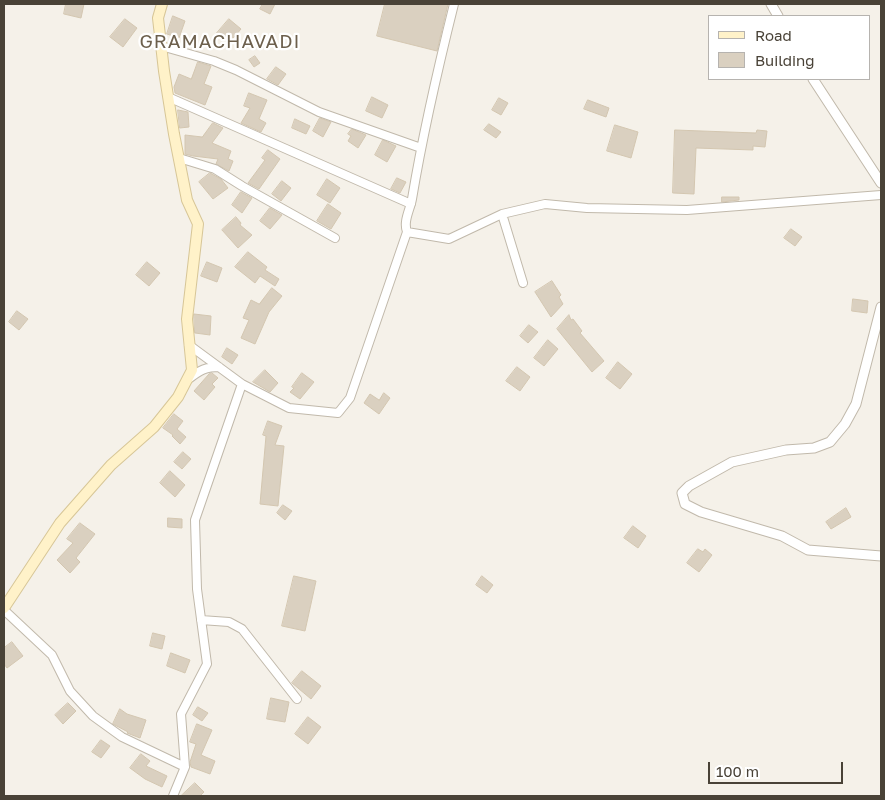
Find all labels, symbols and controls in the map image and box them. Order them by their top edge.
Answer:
legend [708,15,870,80]
text: Road [755,26,792,44]
district label: GRAMACHAVADI [138,31,302,53]
text: Building [755,51,815,69]
scale bar [710,752,845,784]
text: 100 m [716,762,759,780]

